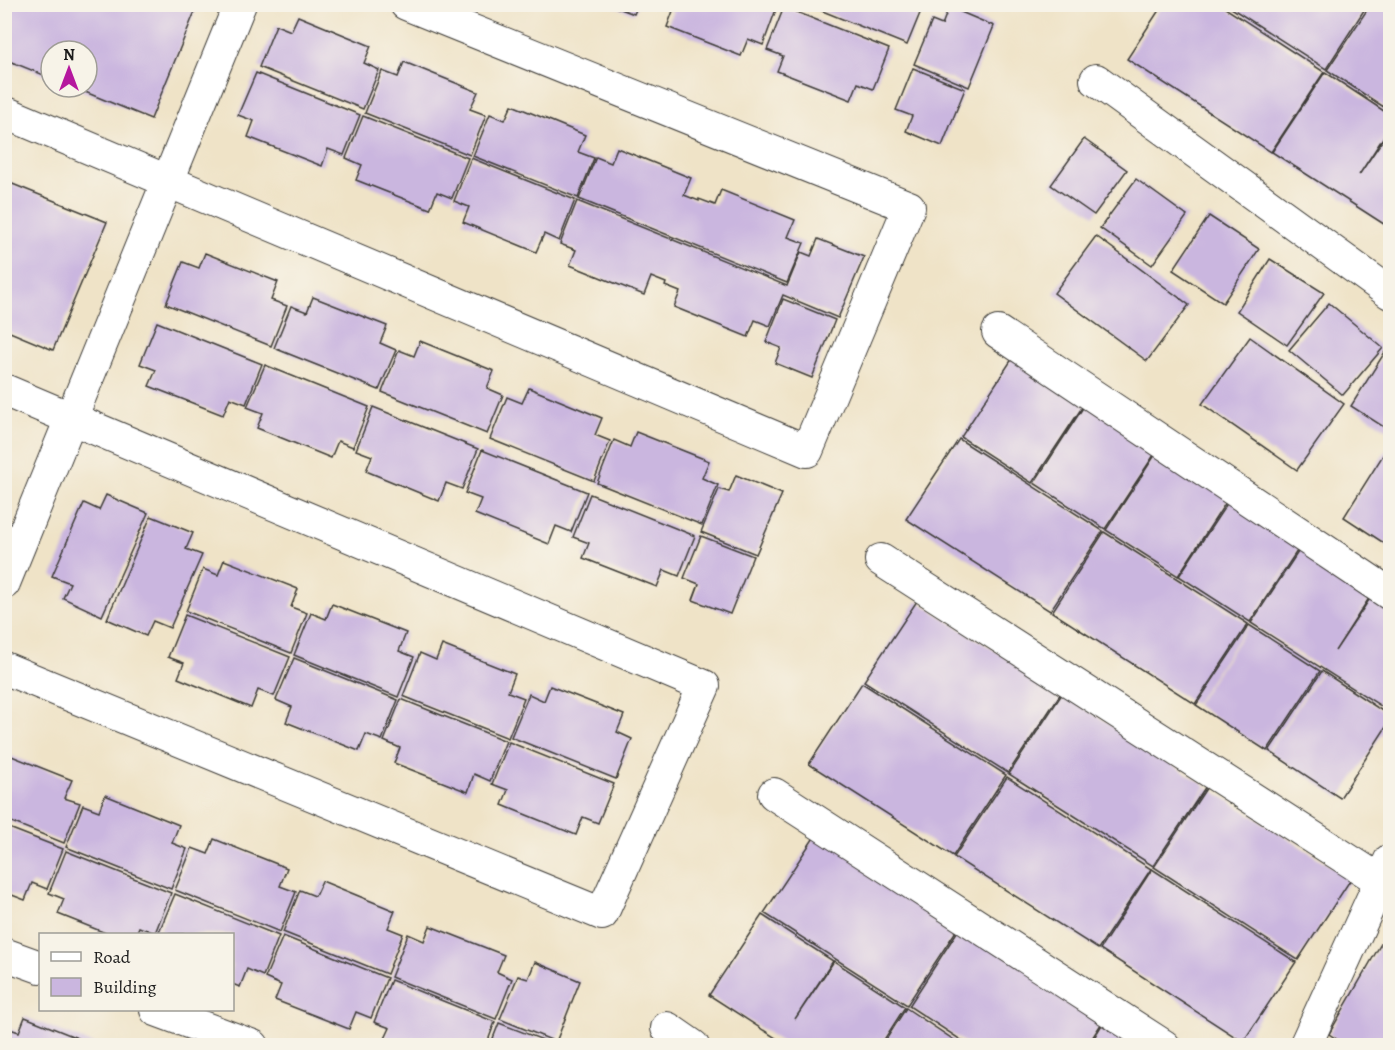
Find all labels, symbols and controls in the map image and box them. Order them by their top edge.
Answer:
north arrow [39,39,99,99]
text: N [63,44,75,66]
legend [39,933,234,1011]
text: Road [93,945,131,969]
text: Building [93,975,157,999]

